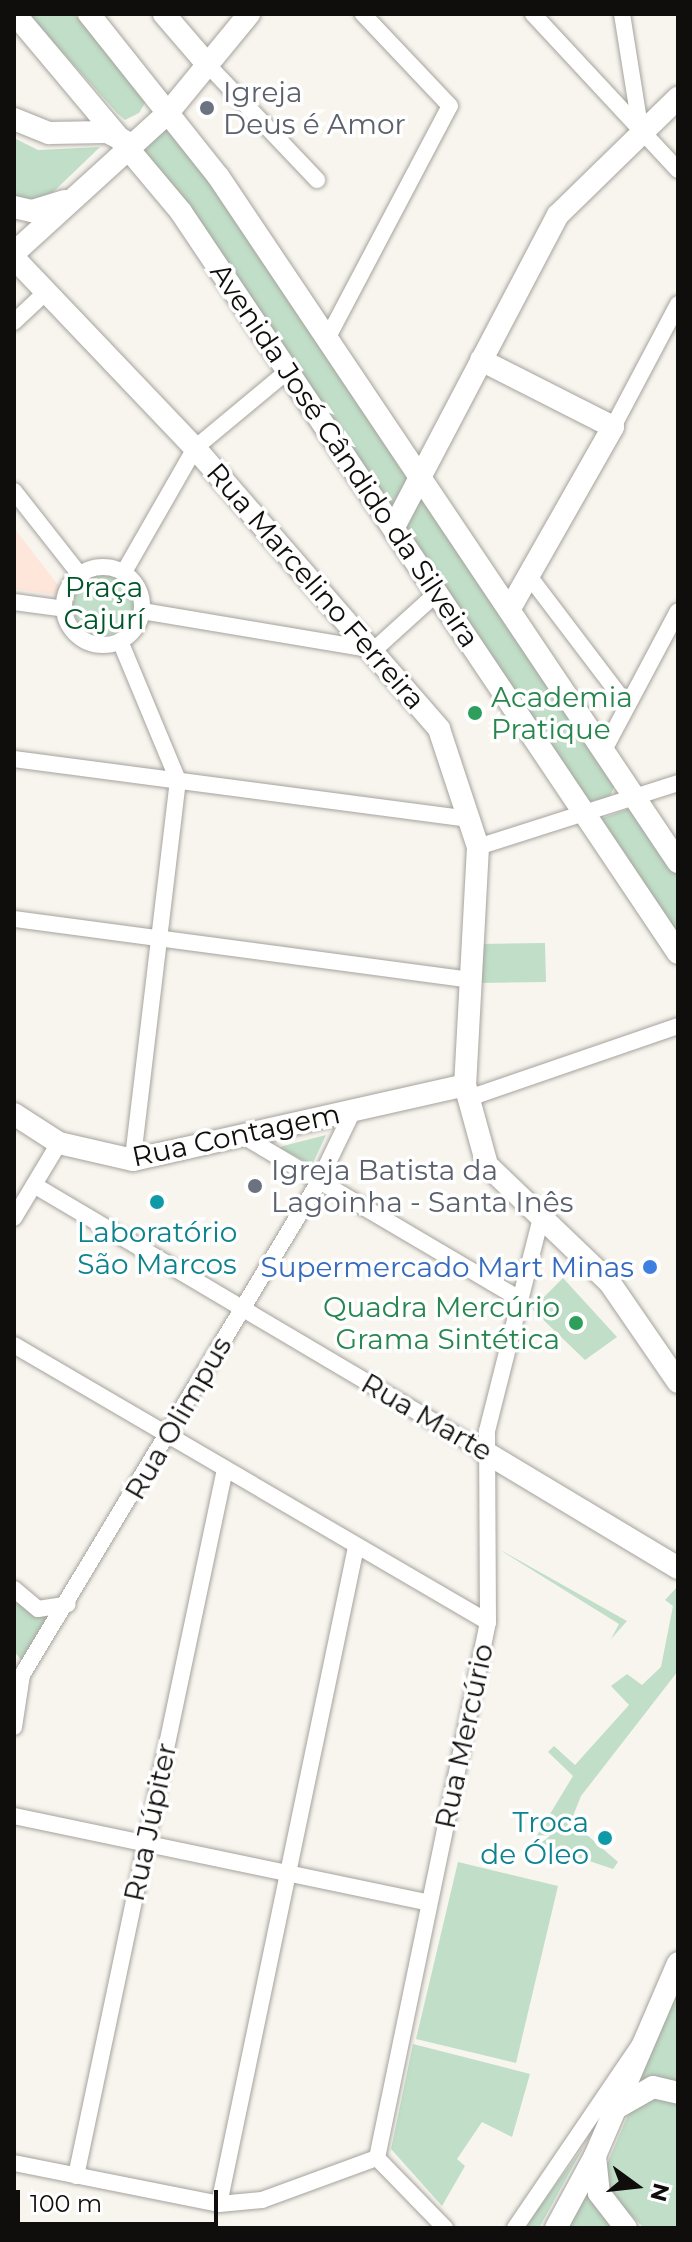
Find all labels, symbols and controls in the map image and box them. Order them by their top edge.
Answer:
place label: Igreja Deus é Amor [223,75,406,141]
marker: Igreja Deus é Amor [198,99,216,117]
street label: Avenida José Cândido da Silveira [204,256,486,654]
street label: Rua Marcelino Ferreira [200,456,432,716]
park label: Praça Cajurí [63,570,145,636]
place label: Academia Pratique [491,680,633,746]
marker: Academia Pratique [466,704,484,722]
street label: Rua Contagem [129,1097,343,1173]
place label: Igreja Batista da Lagoinha - Santa Inês [271,1153,573,1219]
marker: Igreja Batista da Lagoinha - Santa Inês [246,1177,264,1195]
marker: Laboratório São Marcos [148,1193,166,1211]
place label: Laboratório São Marcos [77,1215,237,1281]
place label: Supermercado Mart Minas [260,1250,634,1284]
marker: Supermercado Mart Minas [641,1258,659,1276]
place label: Quadra Mercúrio Grama Sintética [323,1290,560,1356]
marker: Quadra Mercúrio Grama Sintética [567,1314,585,1332]
street label: Rua Olimpus [118,1331,238,1505]
street label: Rua Marte [356,1366,498,1468]
street label: Rua Mercúrio [428,1641,500,1831]
street label: Rua Júpiter [117,1740,183,1904]
place label: Troca de Óleo [480,1805,589,1871]
marker: Troca de Óleo [596,1829,614,1847]
north arrow [596,2146,676,2226]
scale bar [20,2174,222,2224]
text: N [644,2180,675,2204]
text: 100 m [30,2189,102,2218]

